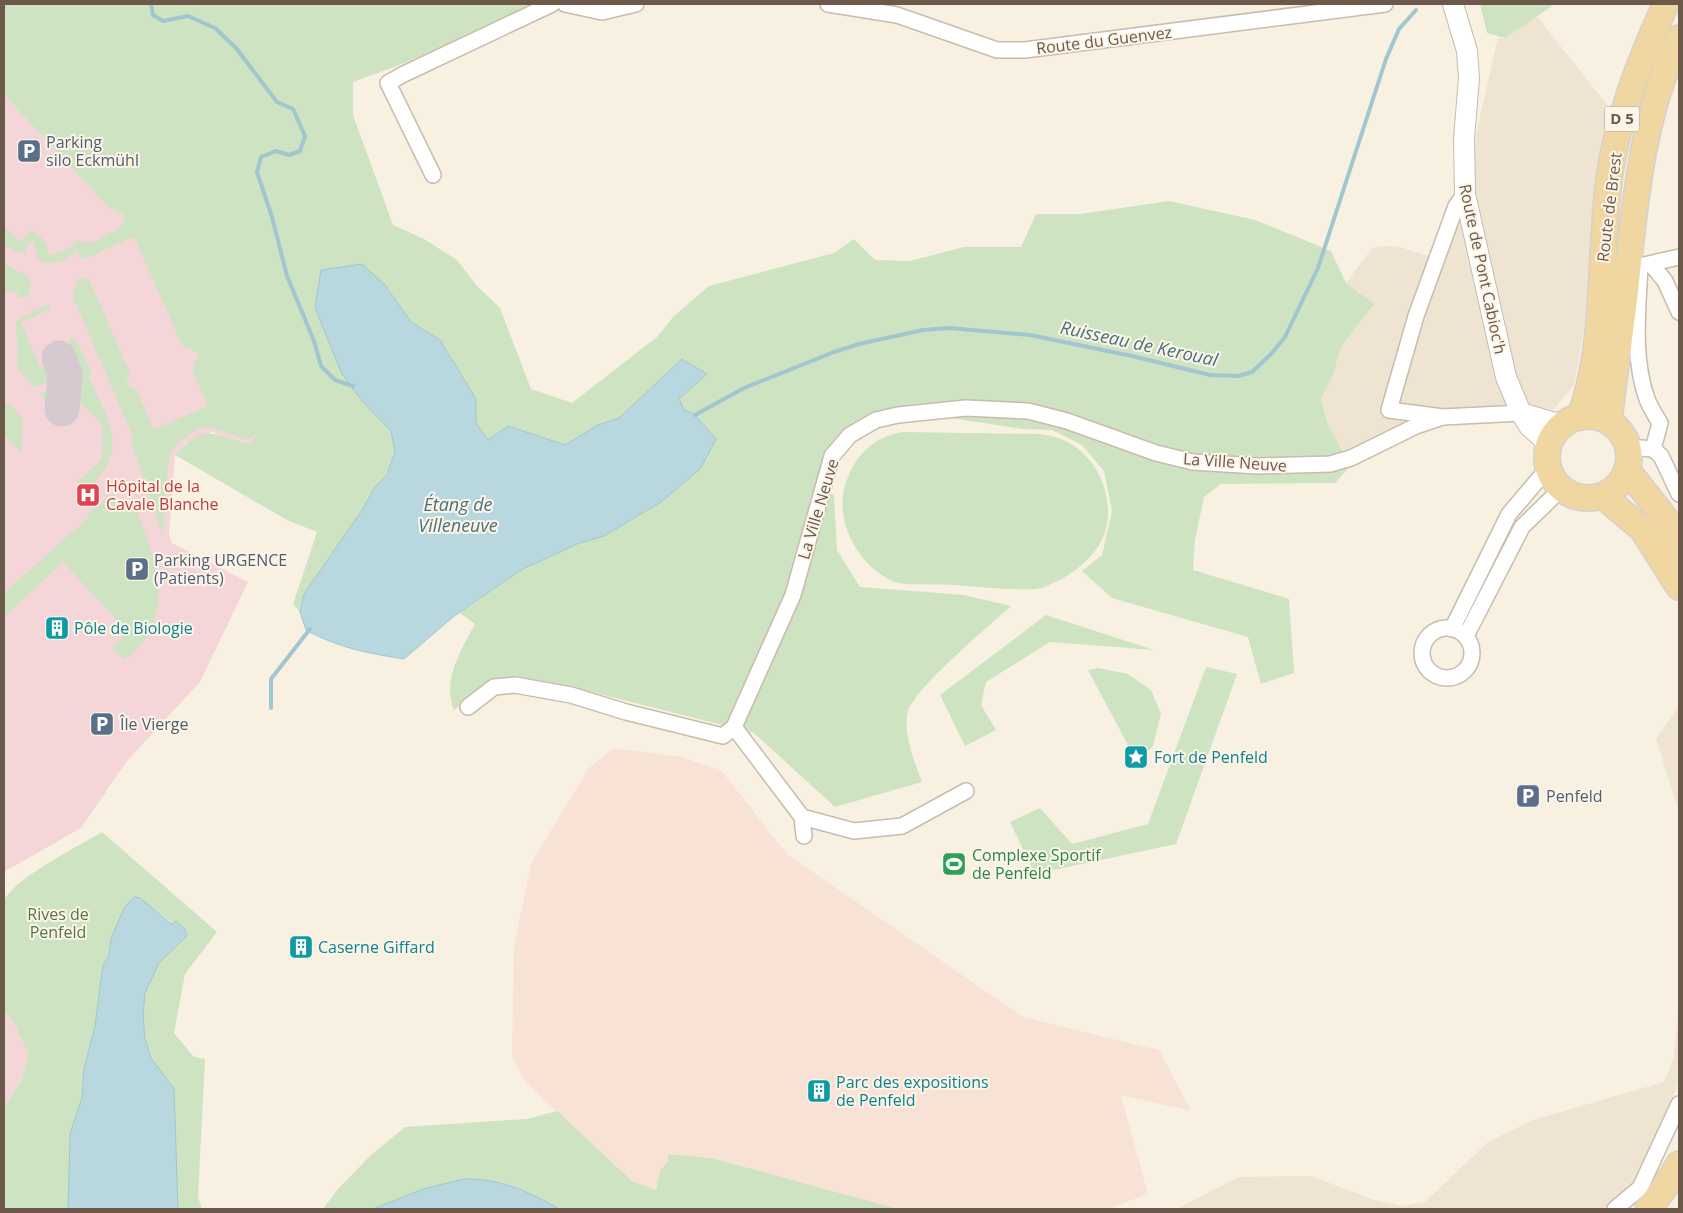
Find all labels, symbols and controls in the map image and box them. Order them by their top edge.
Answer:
street label: Route du Guenvez [1035,21,1173,59]
road number: D 5 [1604,106,1640,132]
place label: Parking silo Eckmühl [46,131,139,171]
parking icon: Parking silo Eckmühl [16,138,42,164]
street label: Route de Brest [1591,151,1627,263]
street label: Route de Pont Cabioc'h [1454,182,1512,356]
water label: Ruisseau de Keroual [1058,315,1221,372]
street label: La Ville Neuve [1182,447,1288,477]
street label: La Ville Neuve [792,456,844,562]
place label: Hôpital de la Cavale Blanche [106,475,219,515]
hospital icon: Hôpital de la Cavale Blanche [75,482,101,508]
water label: Étang de Villeneuve [418,492,498,537]
place label: Parking URGENCE (Patients) [154,549,287,589]
parking icon: Parking URGENCE (Patients) [124,556,150,582]
building icon: Pôle de Biologie [44,615,70,641]
place label: Pôle de Biologie [74,617,193,639]
parking icon: Île Vierge [89,711,115,737]
place label: Île Vierge [119,713,188,735]
place icon: Fort de Penfeld [1123,744,1149,770]
place label: Fort de Penfeld [1154,746,1268,768]
parking icon: Penfeld [1515,783,1541,809]
place label: Penfeld [1546,785,1603,807]
place label: Complexe Sportif de Penfeld [972,844,1102,884]
sports icon: Complexe Sportif de Penfeld [941,851,967,877]
park label: Rives de Penfeld [27,903,89,943]
building icon: Caserne Giffard [288,934,314,960]
place label: Caserne Giffard [318,936,435,958]
place label: Parc des expositions de Penfeld [836,1071,989,1111]
building icon: Parc des expositions de Penfeld [806,1078,832,1104]

